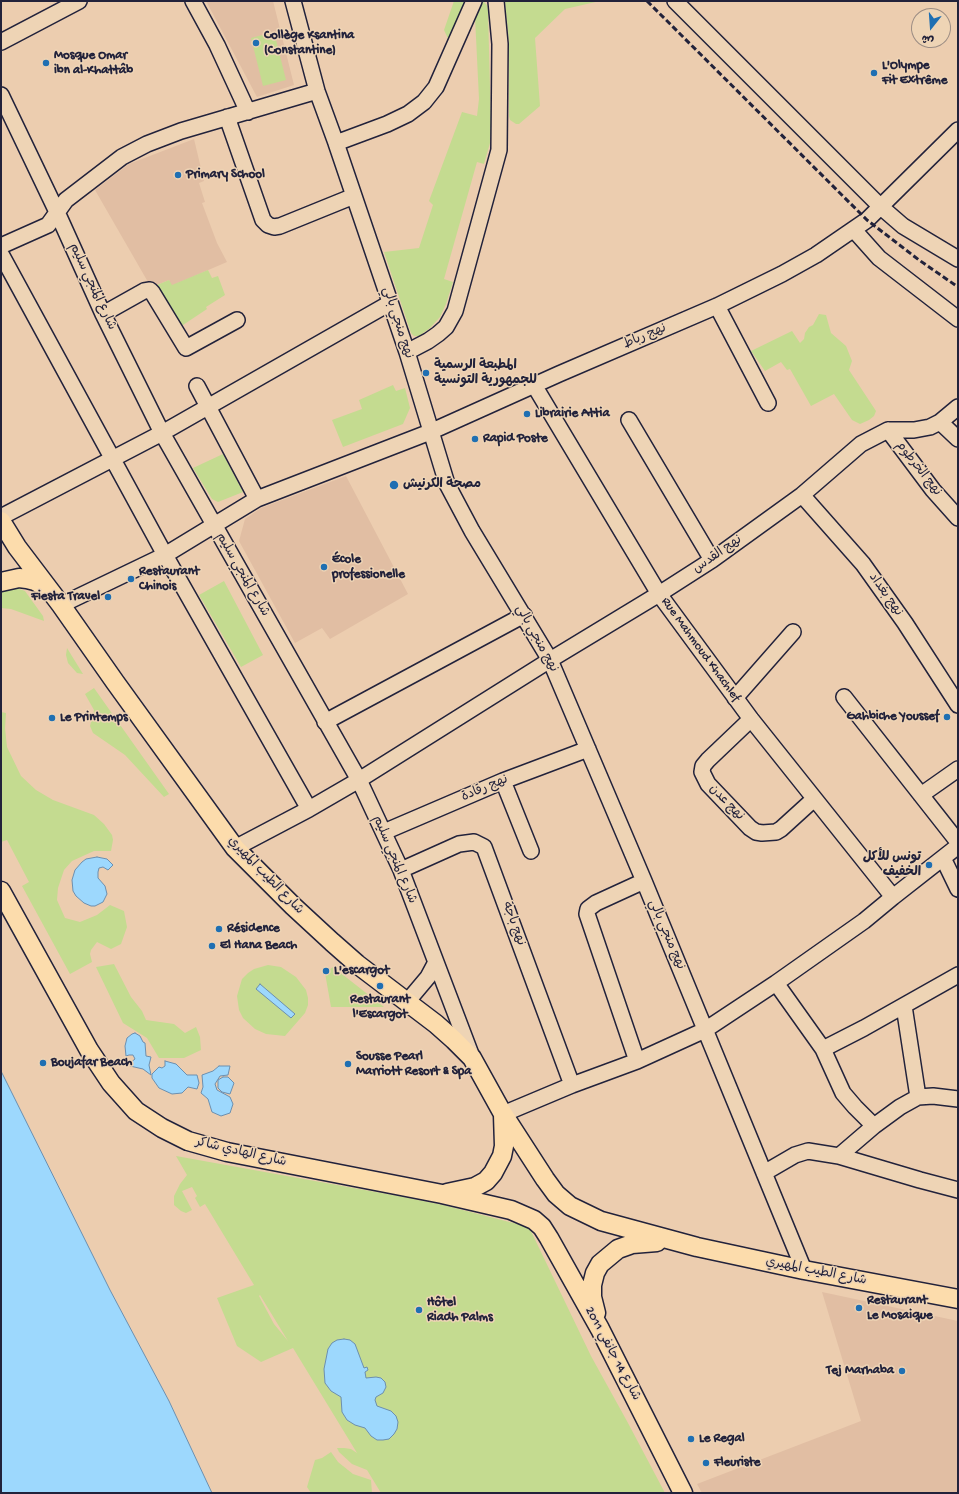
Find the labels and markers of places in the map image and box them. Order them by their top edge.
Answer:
place label: Collège Ksantina (Constantine) [264,28,354,59]
marker: Collège Ksantina (Constantine) [251,38,261,48]
place label: Mosque Omar ibn al-Khattâb [54,48,133,79]
marker: Mosque Omar ibn al-Khattâb [41,58,51,68]
place label: L'Olympe Fit Extrême [882,58,947,89]
marker: L'Olympe Fit Extrême [869,68,879,78]
place label: Primary School [186,167,265,183]
marker: Primary School [173,170,183,180]
place label: المطبعة الرسمية للجمهورية التونسية [434,358,537,389]
marker: المطبعة الرسمية للجمهورية التونسية [421,368,431,378]
place label: Librairie Attia [535,406,610,422]
marker: Librairie Attia [522,409,532,419]
place label: Rapid Poste [483,431,548,447]
marker: Rapid Poste [470,434,480,444]
place label: مصحة الكرنيش [403,477,481,493]
marker: مصحة الكرنيش [388,479,400,491]
place label: École professionelle [332,552,405,583]
marker: École professionelle [319,562,329,572]
place label: Restaurant Chinois [139,564,199,595]
marker: Restaurant Chinois [126,574,136,584]
place label: Fiesta Travel [31,589,100,605]
marker: Fiesta Travel [103,592,113,602]
place label: Gahbiche Youssef [847,709,939,725]
place label: Le Printemps [60,710,128,726]
marker: Gahbiche Youssef [942,712,952,722]
marker: Le Printemps [47,713,57,723]
place label: تونس للأكل الخفيف [863,850,921,881]
marker: تونس للأكل الخفيف [924,860,934,870]
place label: Résidence [227,921,280,937]
marker: Résidence [214,924,224,934]
place label: El Hana Beach [220,938,297,954]
marker: El Hana Beach [207,941,217,951]
place label: L'escargot [334,963,389,979]
marker: L'escargot [321,966,331,976]
marker: Restaurant l'Escargot [375,981,385,991]
place label: Restaurant l'Escargot [350,992,410,1023]
place label: Sousse Pearl Marriott Resort & Spa [356,1049,471,1080]
place label: Boujafar Beach [51,1055,132,1071]
marker: Boujafar Beach [38,1058,48,1068]
marker: Sousse Pearl Marriott Resort & Spa [343,1059,353,1069]
place label: Restaurant Le Mosaique [867,1293,933,1324]
place label: Hôtel Riadh Palms [427,1295,493,1326]
marker: Restaurant Le Mosaique [854,1303,864,1313]
marker: Hôtel Riadh Palms [414,1305,424,1315]
place label: Tej Marhaba [826,1363,894,1379]
marker: Tej Marhaba [897,1366,907,1376]
place label: Le Regal [699,1431,745,1447]
marker: Le Regal [686,1434,696,1444]
place label: Fleuriste [714,1455,761,1471]
marker: Fleuriste [701,1458,711,1468]

